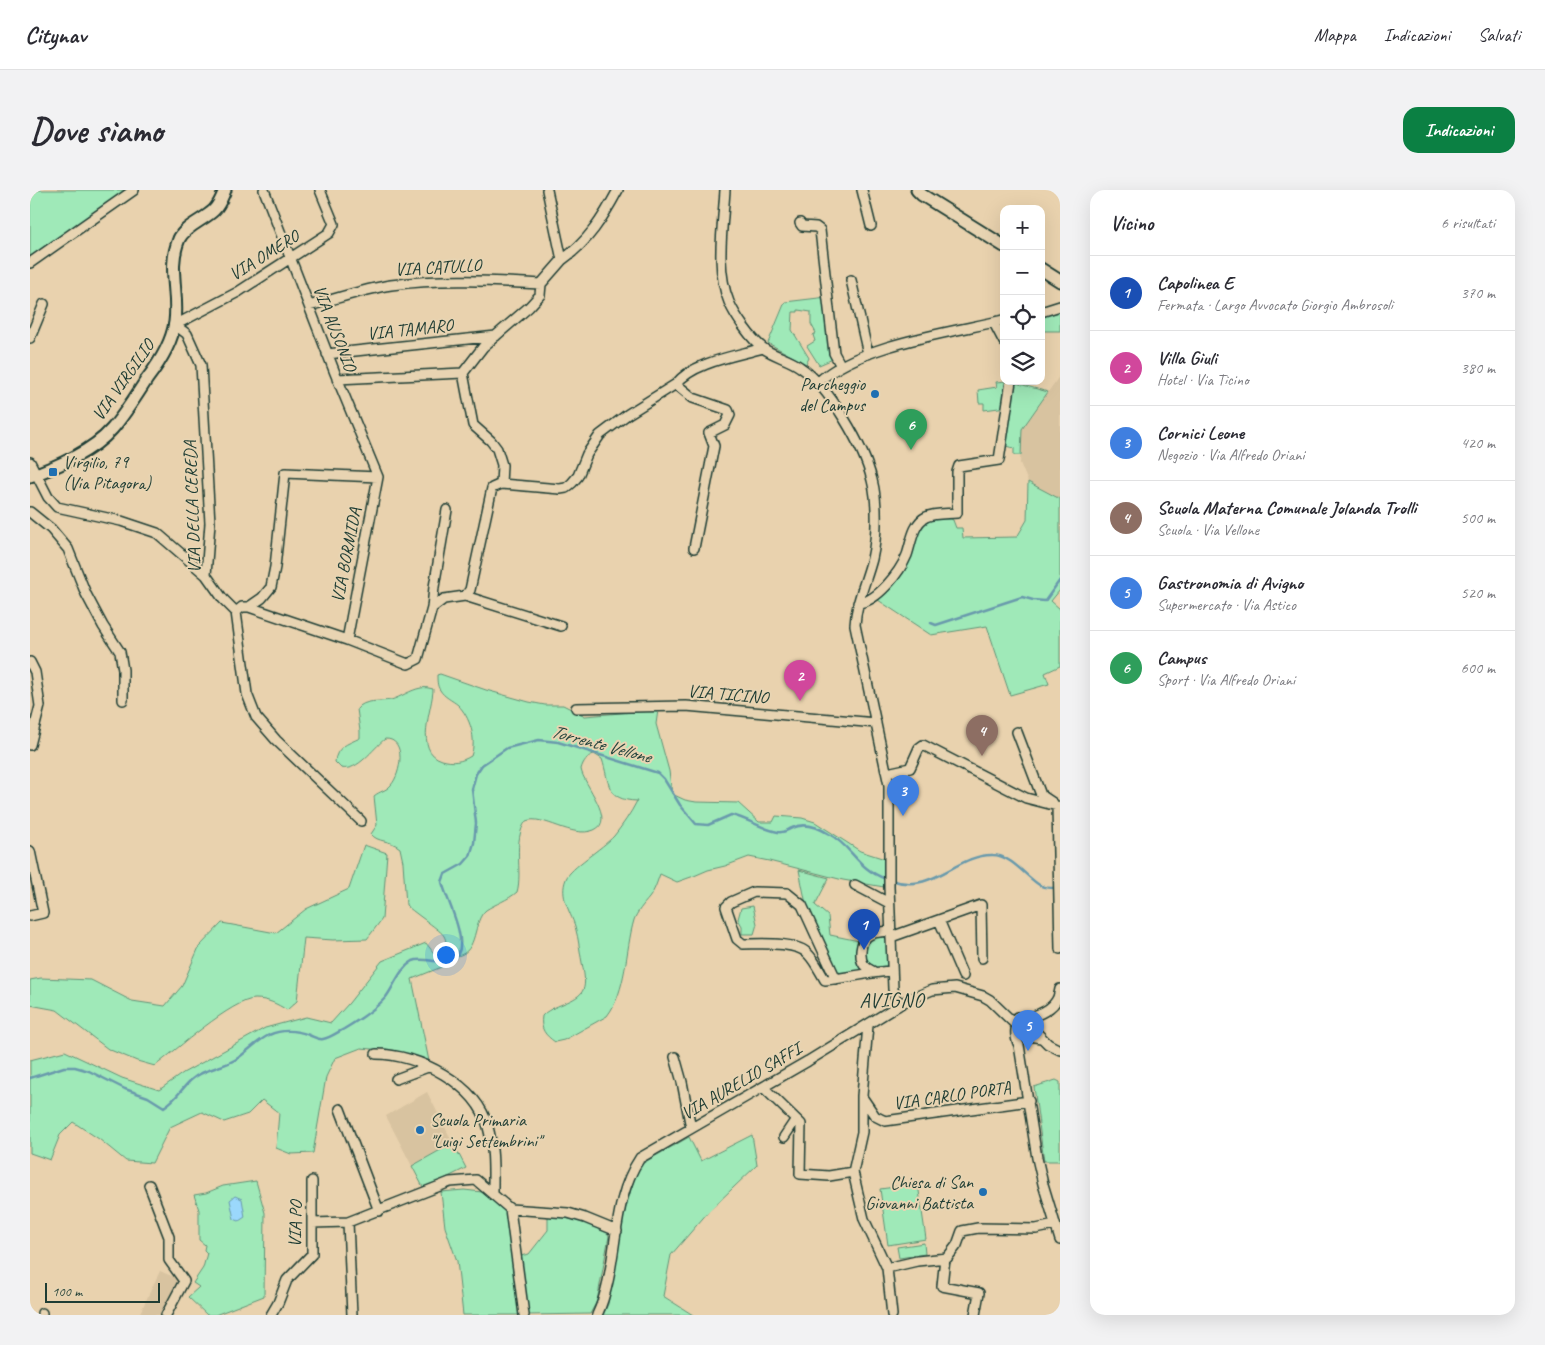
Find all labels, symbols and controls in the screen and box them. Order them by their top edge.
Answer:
text: Citynav [25,20,86,50]
text: Mappa [1314,24,1356,46]
text: Indicazioni [1384,24,1450,46]
text: Salvati [1478,24,1520,46]
button: Indicazioni [1403,107,1515,153]
text: Dove siamo [30,108,163,153]
map controls [1000,205,1045,385]
button: + [1000,205,1045,250]
text: Vicino [1110,210,1153,236]
text: 6 risultati [1441,213,1495,233]
street label: VIA OMERO [225,224,305,285]
button: − [1000,250,1045,295]
street label: VIA CATULLO [394,254,484,280]
text: Capolinea E [1157,271,1233,295]
street label: VIA AUSONIO [309,282,362,376]
text: 1 [1122,283,1130,303]
text: 370 m [1461,283,1495,303]
button: locate [1000,295,1045,340]
text: Fermata · Largo Avvocato Giorgio Ambrosoli [1157,295,1393,315]
street label: VIA TAMARO [366,313,456,344]
street label: VIA VIRGILIO [87,334,160,425]
button: layers [1000,340,1045,385]
text: Villa Giuli [1157,346,1217,370]
text: 2 [1122,358,1130,378]
text: 380 m [1461,358,1495,378]
text: Hotel · Via Ticino [1157,370,1249,390]
place label: Parcheggio del Campus [799,373,867,416]
marker: Parcheggio del Campus [869,388,881,400]
pin: 6 [895,409,927,450]
text: Cornici Leone [1157,421,1244,445]
text: 3 [1122,433,1130,453]
text: 420 m [1461,433,1495,453]
street label: VIA DELLA CEREDA [179,439,205,574]
text: Negozio · Via Alfredo Oriani [1157,445,1304,465]
place label: Virgilio, 79 (Via Pitagora) [63,451,152,494]
marker: Virgilio, 79 (Via Pitagora) [47,466,59,478]
text: Scuola Materna Comunale Jolanda Trolli [1157,496,1416,520]
street label: VIA BORMIDA [326,505,366,604]
text: 4 [1122,508,1130,528]
text: 500 m [1461,508,1495,528]
text: Scuola · Via Vellone [1157,520,1259,540]
text: Gastronomia di Avigno [1157,571,1303,595]
text: 5 [1123,583,1129,603]
text: 520 m [1461,583,1495,603]
text: Supermercato · Via Astico [1157,595,1296,615]
text: Campus [1157,646,1206,670]
text: 6 [1122,658,1130,678]
text: 600 m [1461,658,1495,678]
pin: 2 [784,660,816,701]
text: Sport · Via Alfredo Oriani [1157,670,1295,690]
street label: VIA TICINO [687,680,771,709]
pin: 4 [966,715,998,756]
water label: Torrente Vellone [548,719,656,769]
pin: 3 [887,775,919,816]
pin: 1 [848,909,880,950]
your location [433,942,459,968]
district label: AVIGNO [860,988,926,1013]
pin: 5 [1012,1010,1044,1051]
street label: VIA AURELIO SAFFI [677,1036,808,1124]
street label: VIA CARLO PORTA [892,1076,1013,1114]
place label: Scuola Primaria "Luigi Settembrini" [430,1109,545,1152]
marker: Scuola Primaria "Luigi Settembrini" [414,1124,426,1136]
place label: Chiesa di San Giovanni Battista [865,1171,974,1214]
marker: Chiesa di San Giovanni Battista [977,1186,989,1198]
street label: VIA PO [283,1198,307,1248]
scale bar [45,1280,160,1303]
text: 100 m [52,1283,82,1300]

